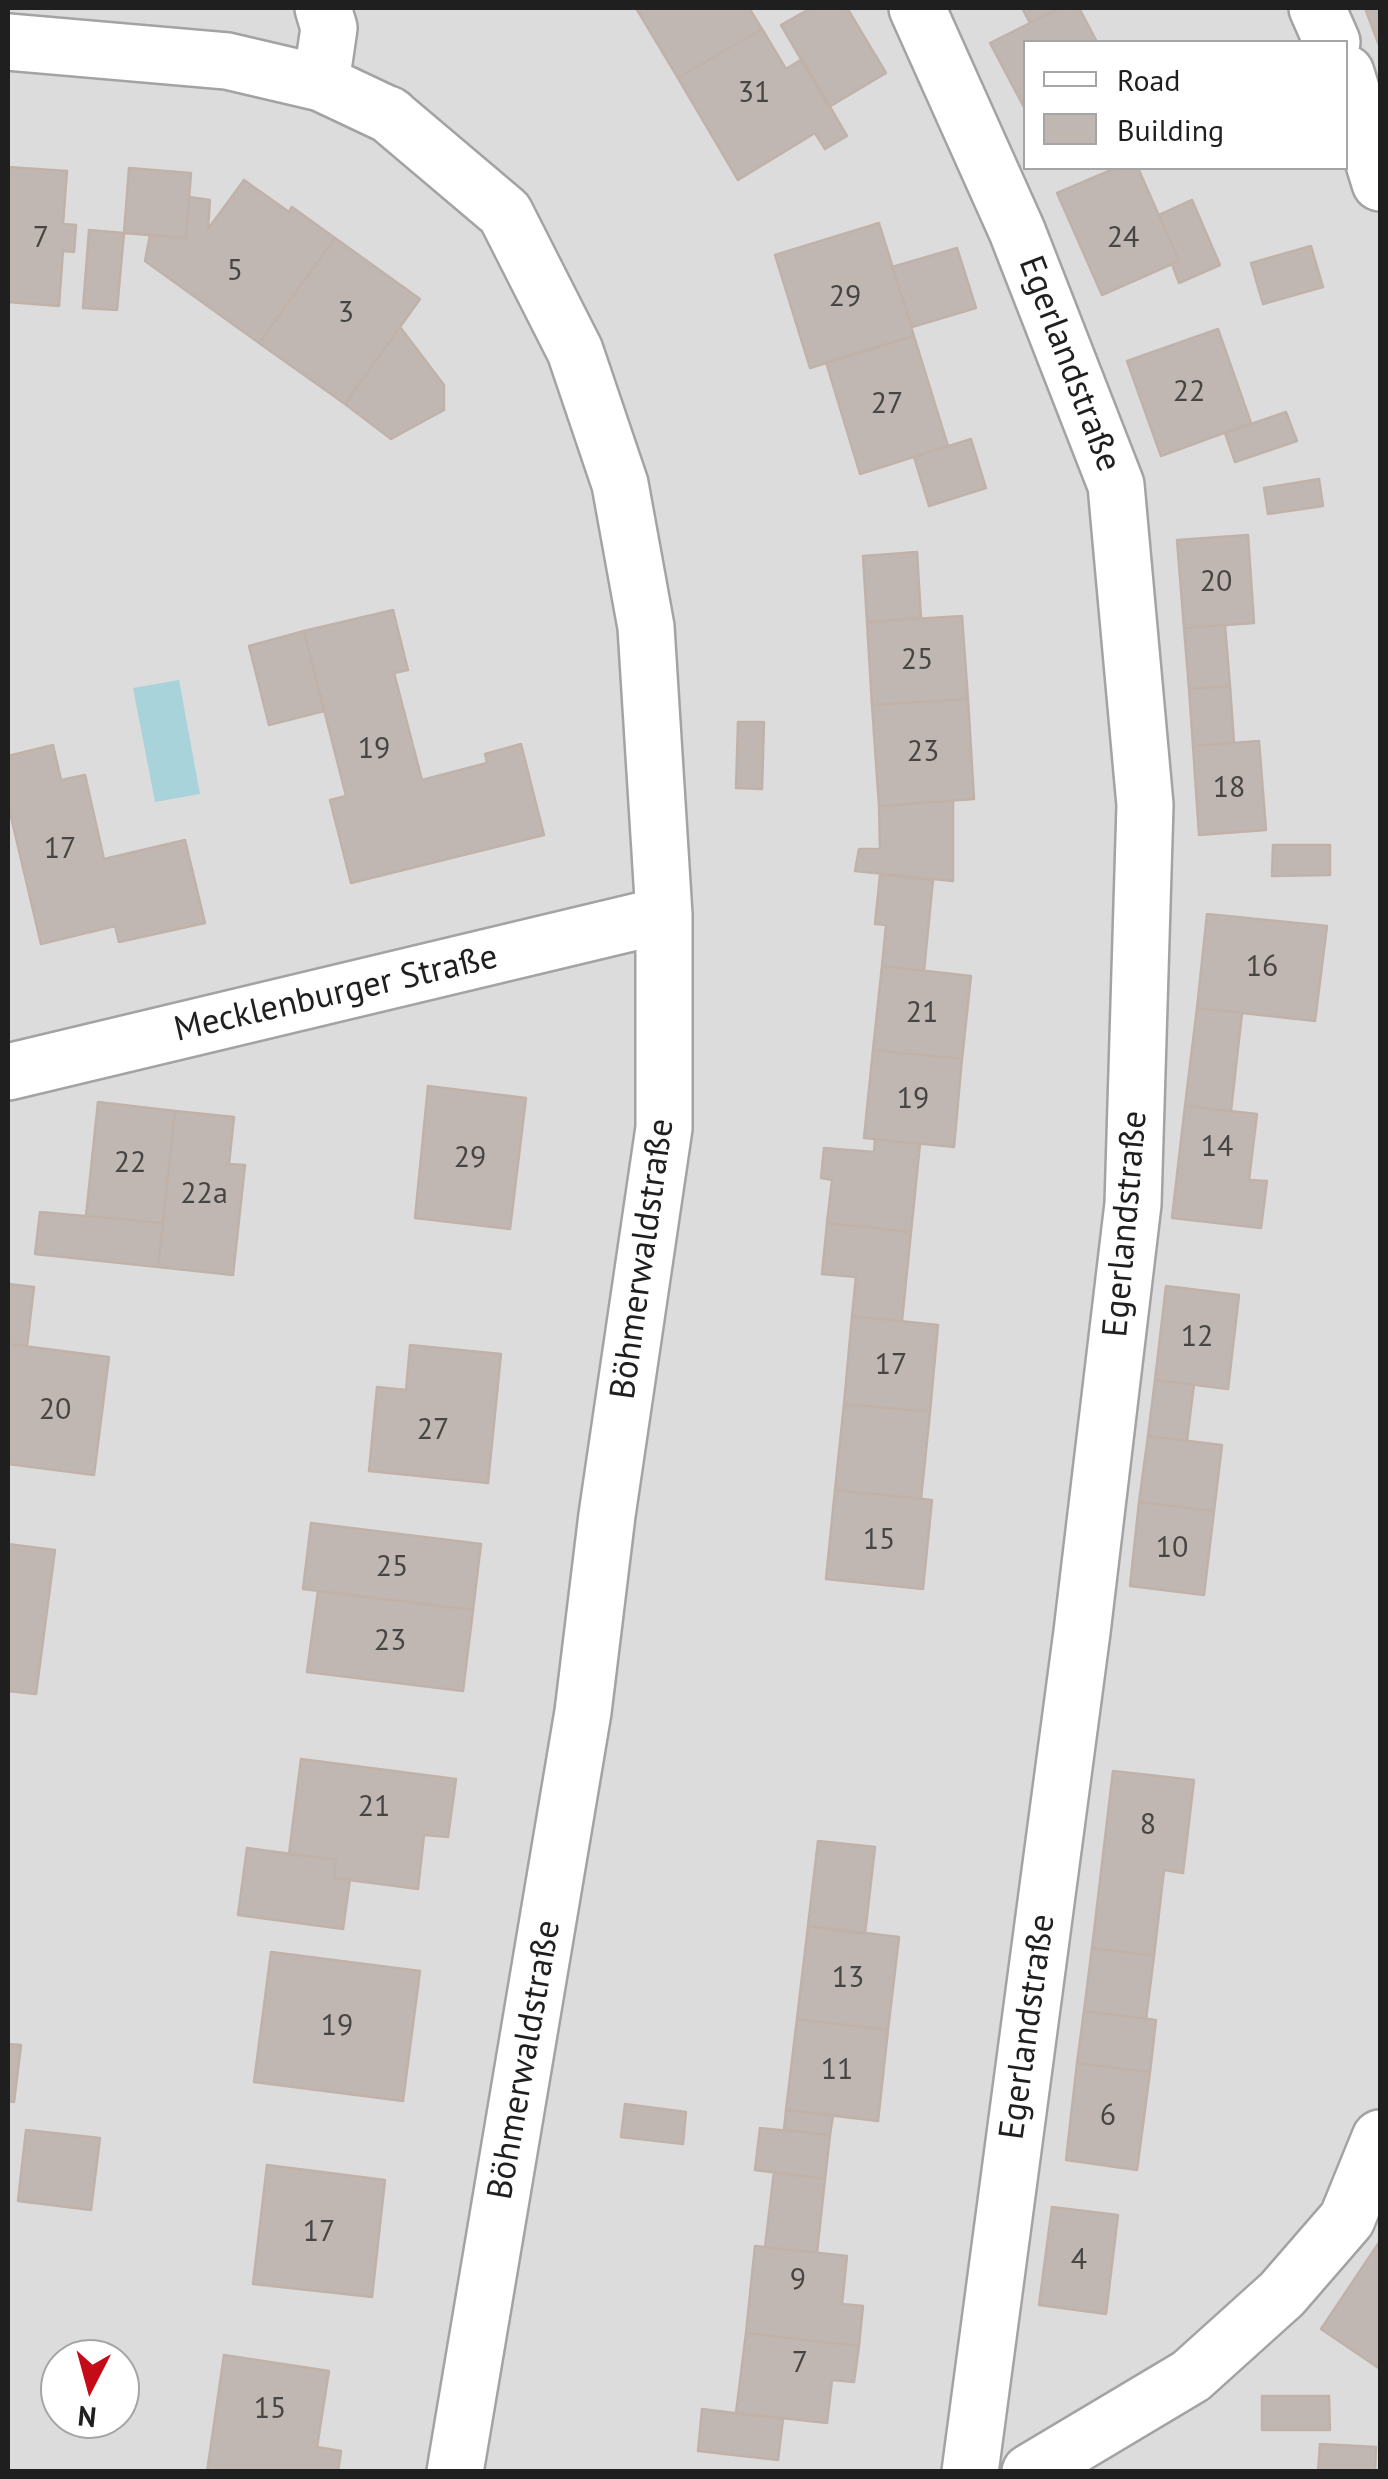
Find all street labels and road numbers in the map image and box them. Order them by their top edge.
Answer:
street label: Egerlandstraße [1009,250,1129,478]
street label: Mecklenburger Straße [170,936,502,1052]
street label: Egerlandstraße [1095,1109,1157,1339]
street label: Böhmerwaldstraße [603,1116,683,1402]
street label: Egerlandstraße [991,1912,1065,2142]
street label: Böhmerwaldstraße [480,1917,570,2203]

